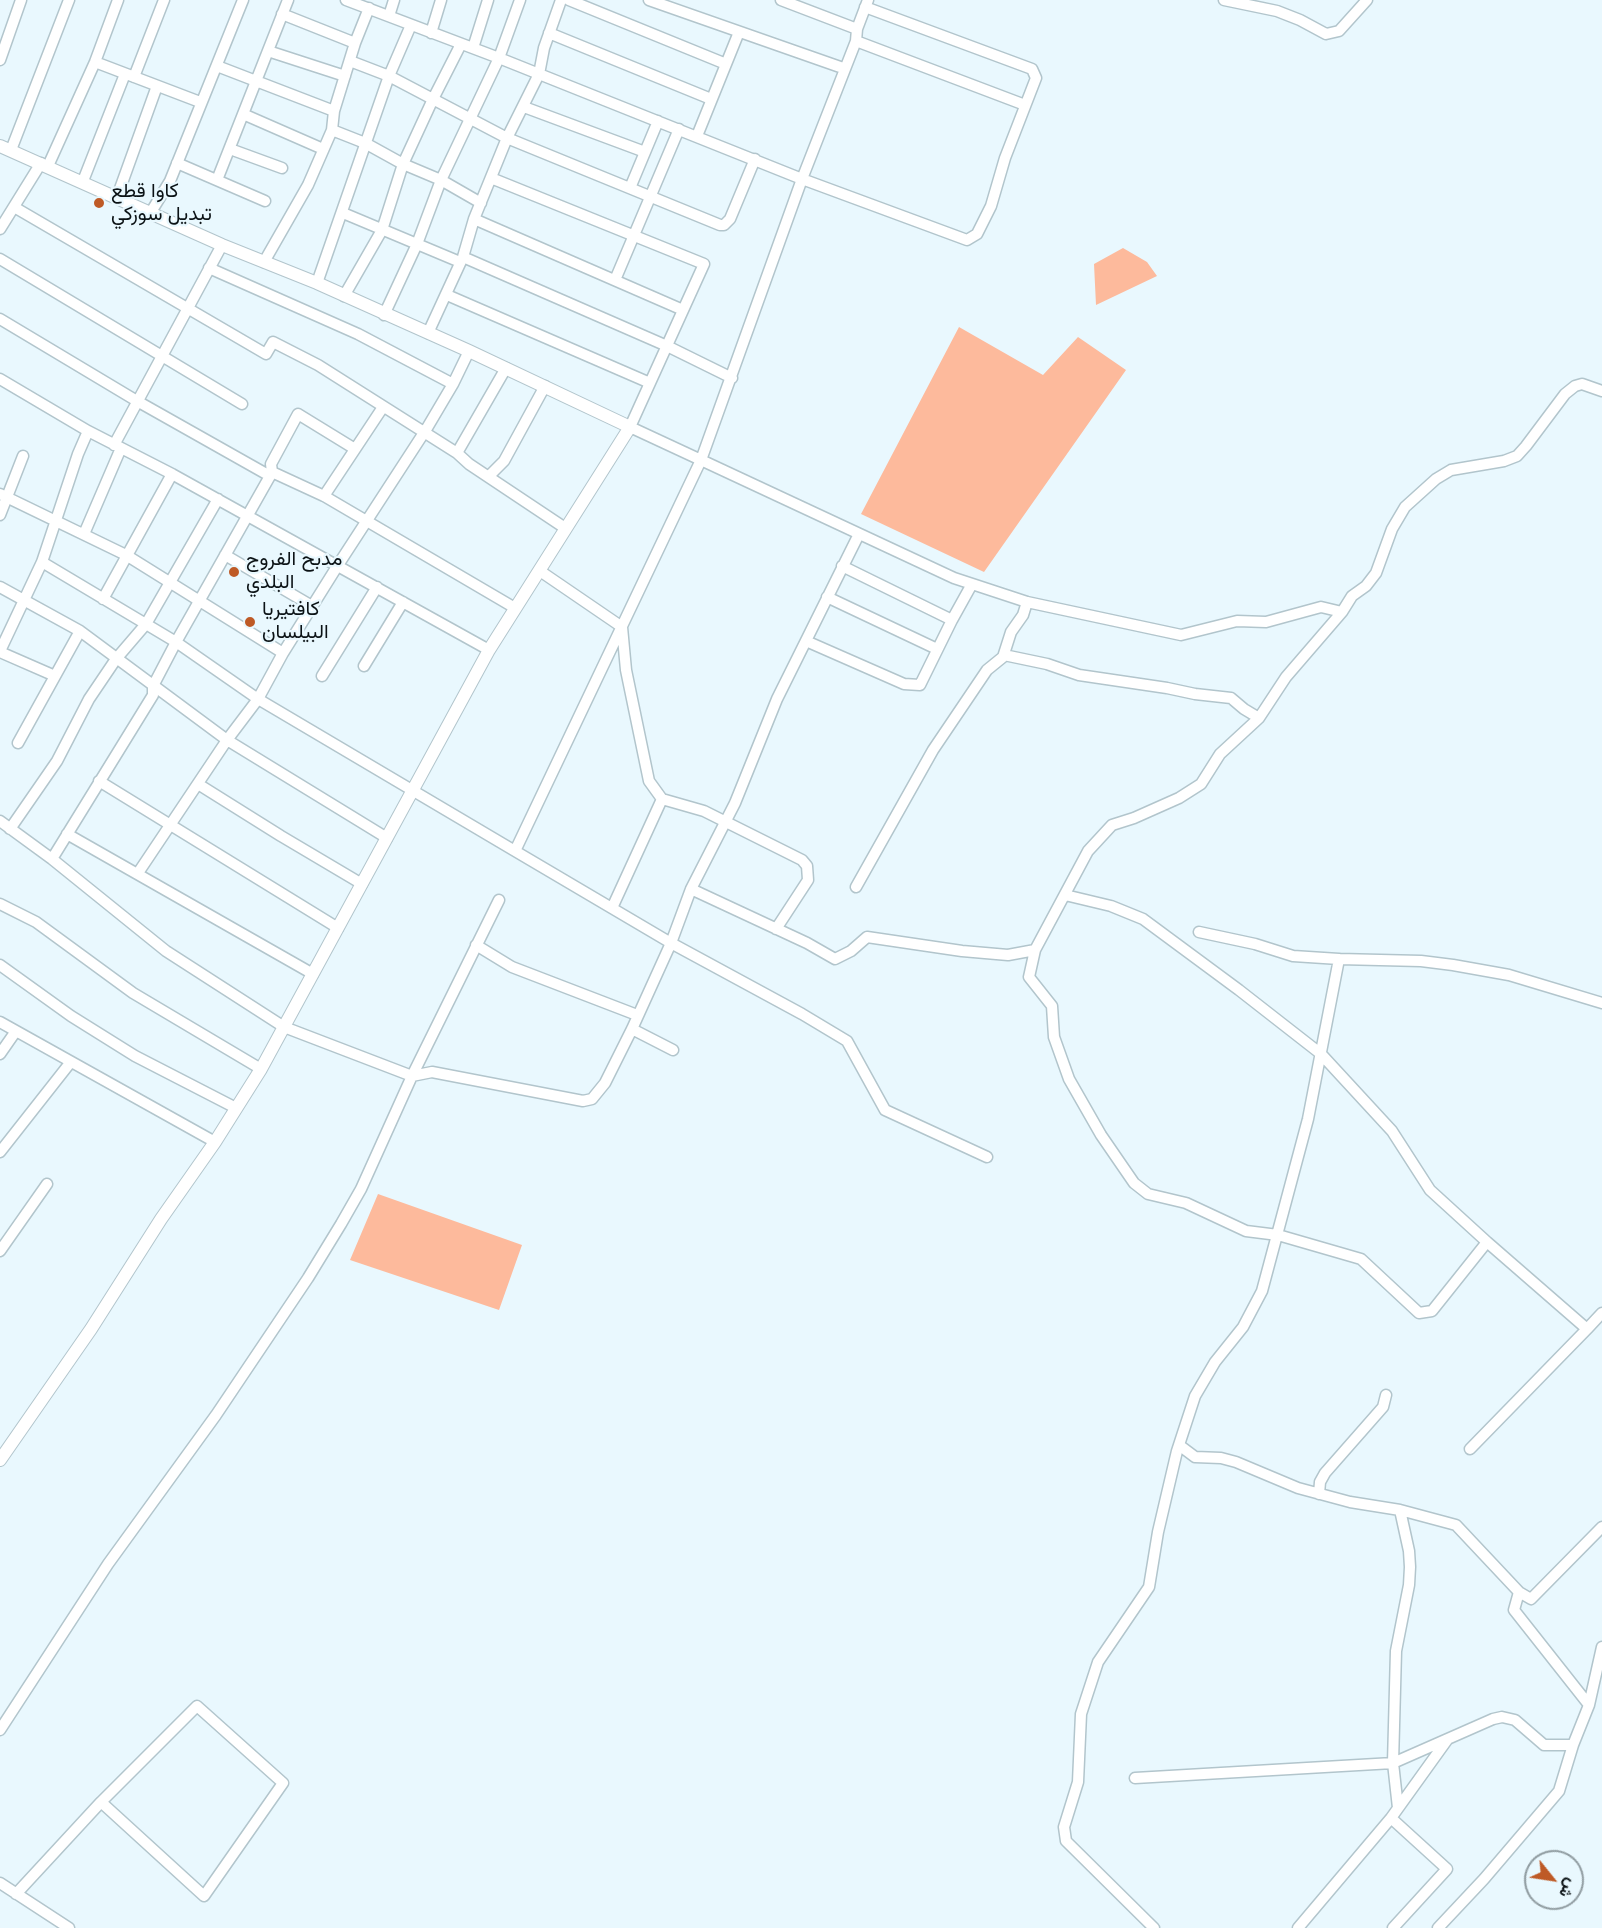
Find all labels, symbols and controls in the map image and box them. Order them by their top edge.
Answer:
place label: كاوا قطع تبديل سوزكي [111,180,212,227]
marker: كاوا قطع تبديل سوزكي [92,196,106,210]
place label: مدبح الفروج البلدي [246,548,342,595]
marker: مدبح الفروج البلدي [227,565,241,579]
place label: كافتيريا البيلسان [262,598,329,645]
marker: كافتيريا البيلسان [243,615,257,629]
north arrow [1524,1850,1584,1910]
text: ش [1554,1874,1583,1902]

